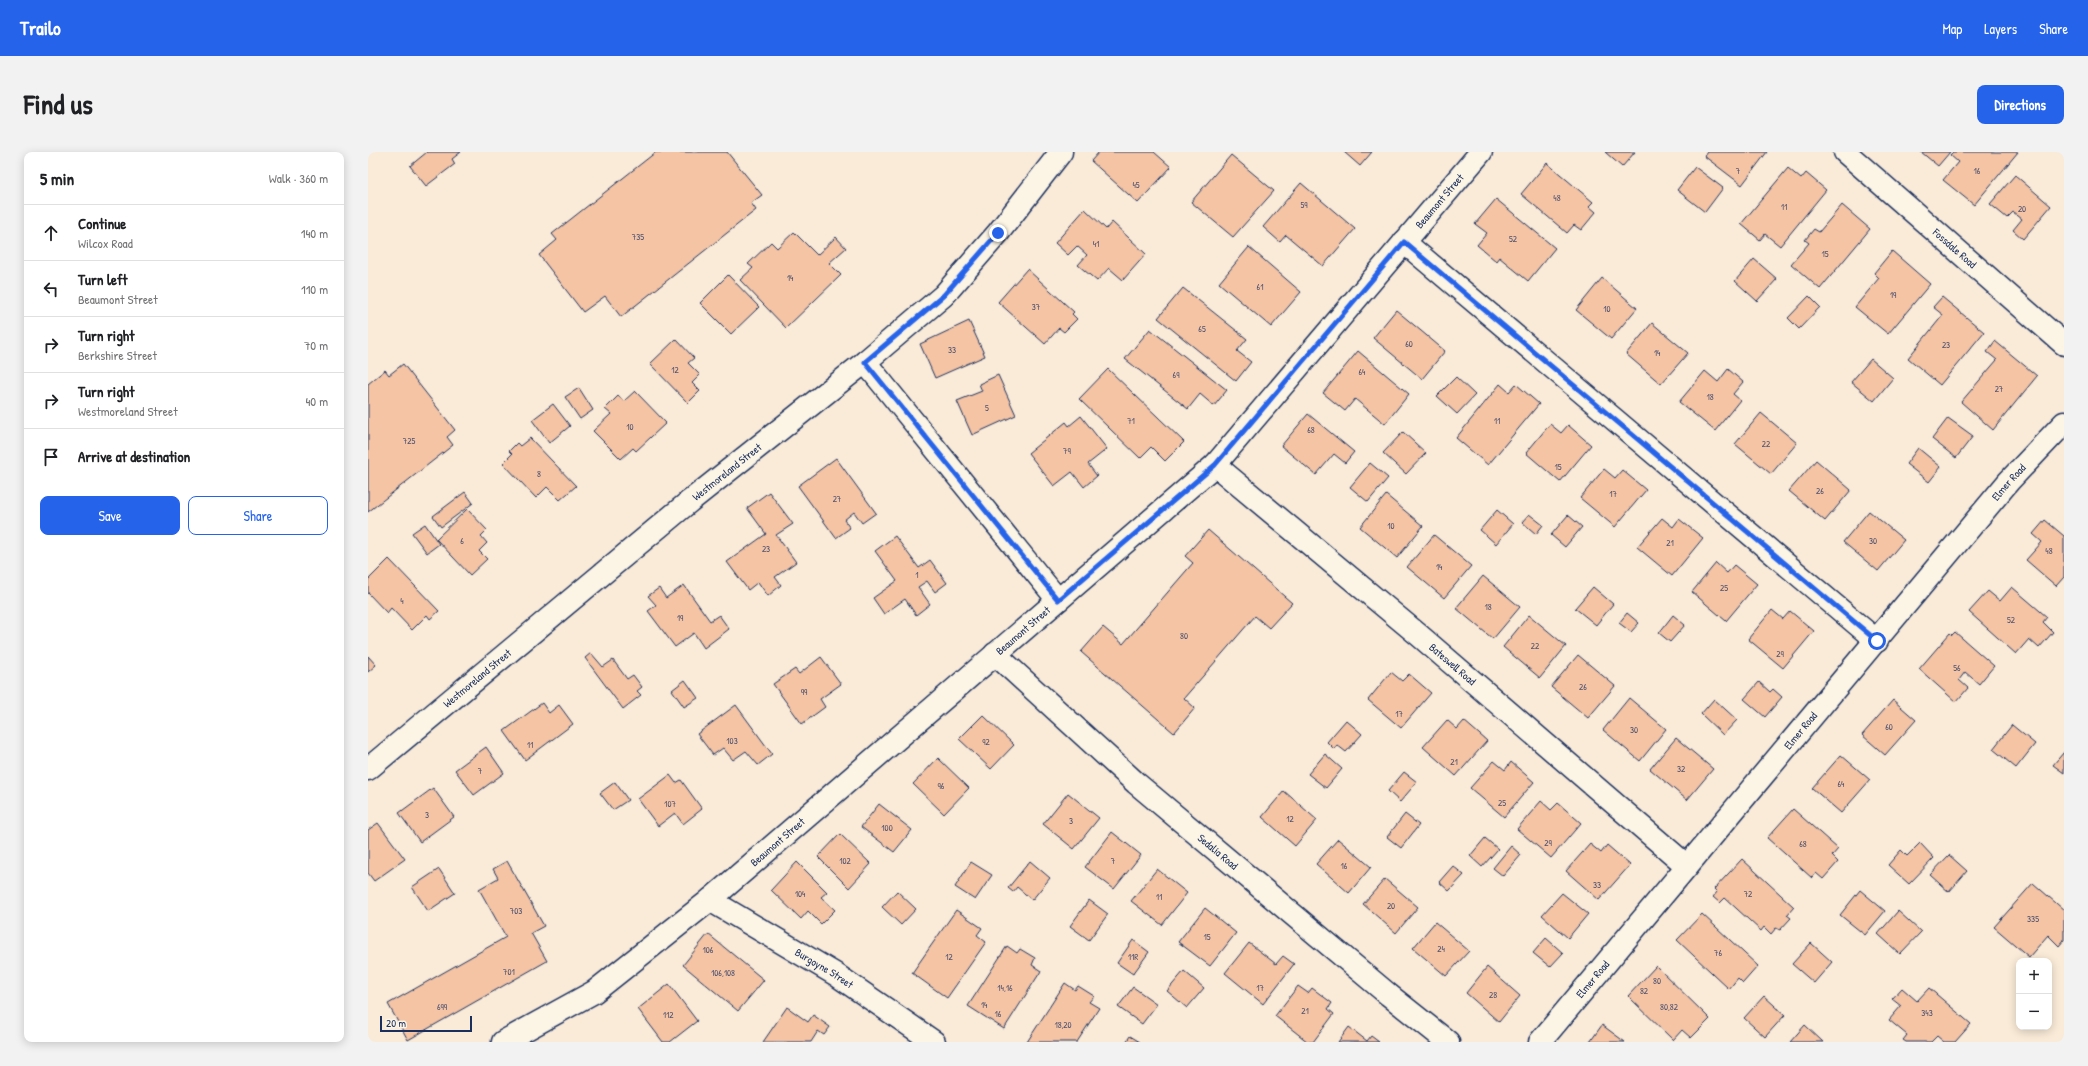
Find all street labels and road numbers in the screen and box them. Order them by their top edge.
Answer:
street label: Beaumont Street [1412,170,1467,231]
street label: Fossdale Road [1929,225,1980,272]
street label: Westmoreland Street [689,440,764,503]
street label: Elmer Road [1989,460,2029,504]
street label: Beaumont Street [993,603,1053,658]
street label: Bateswell Road [1426,640,1479,689]
street label: Westmoreland Street [440,646,514,711]
street label: Elmer Road [1781,708,1821,752]
street label: Beaumont Street [747,814,808,869]
street label: Sedalia Road [1195,831,1241,873]
street label: Burgoyne Street [793,945,856,992]
street label: Elmer Road [1573,957,1613,1001]

